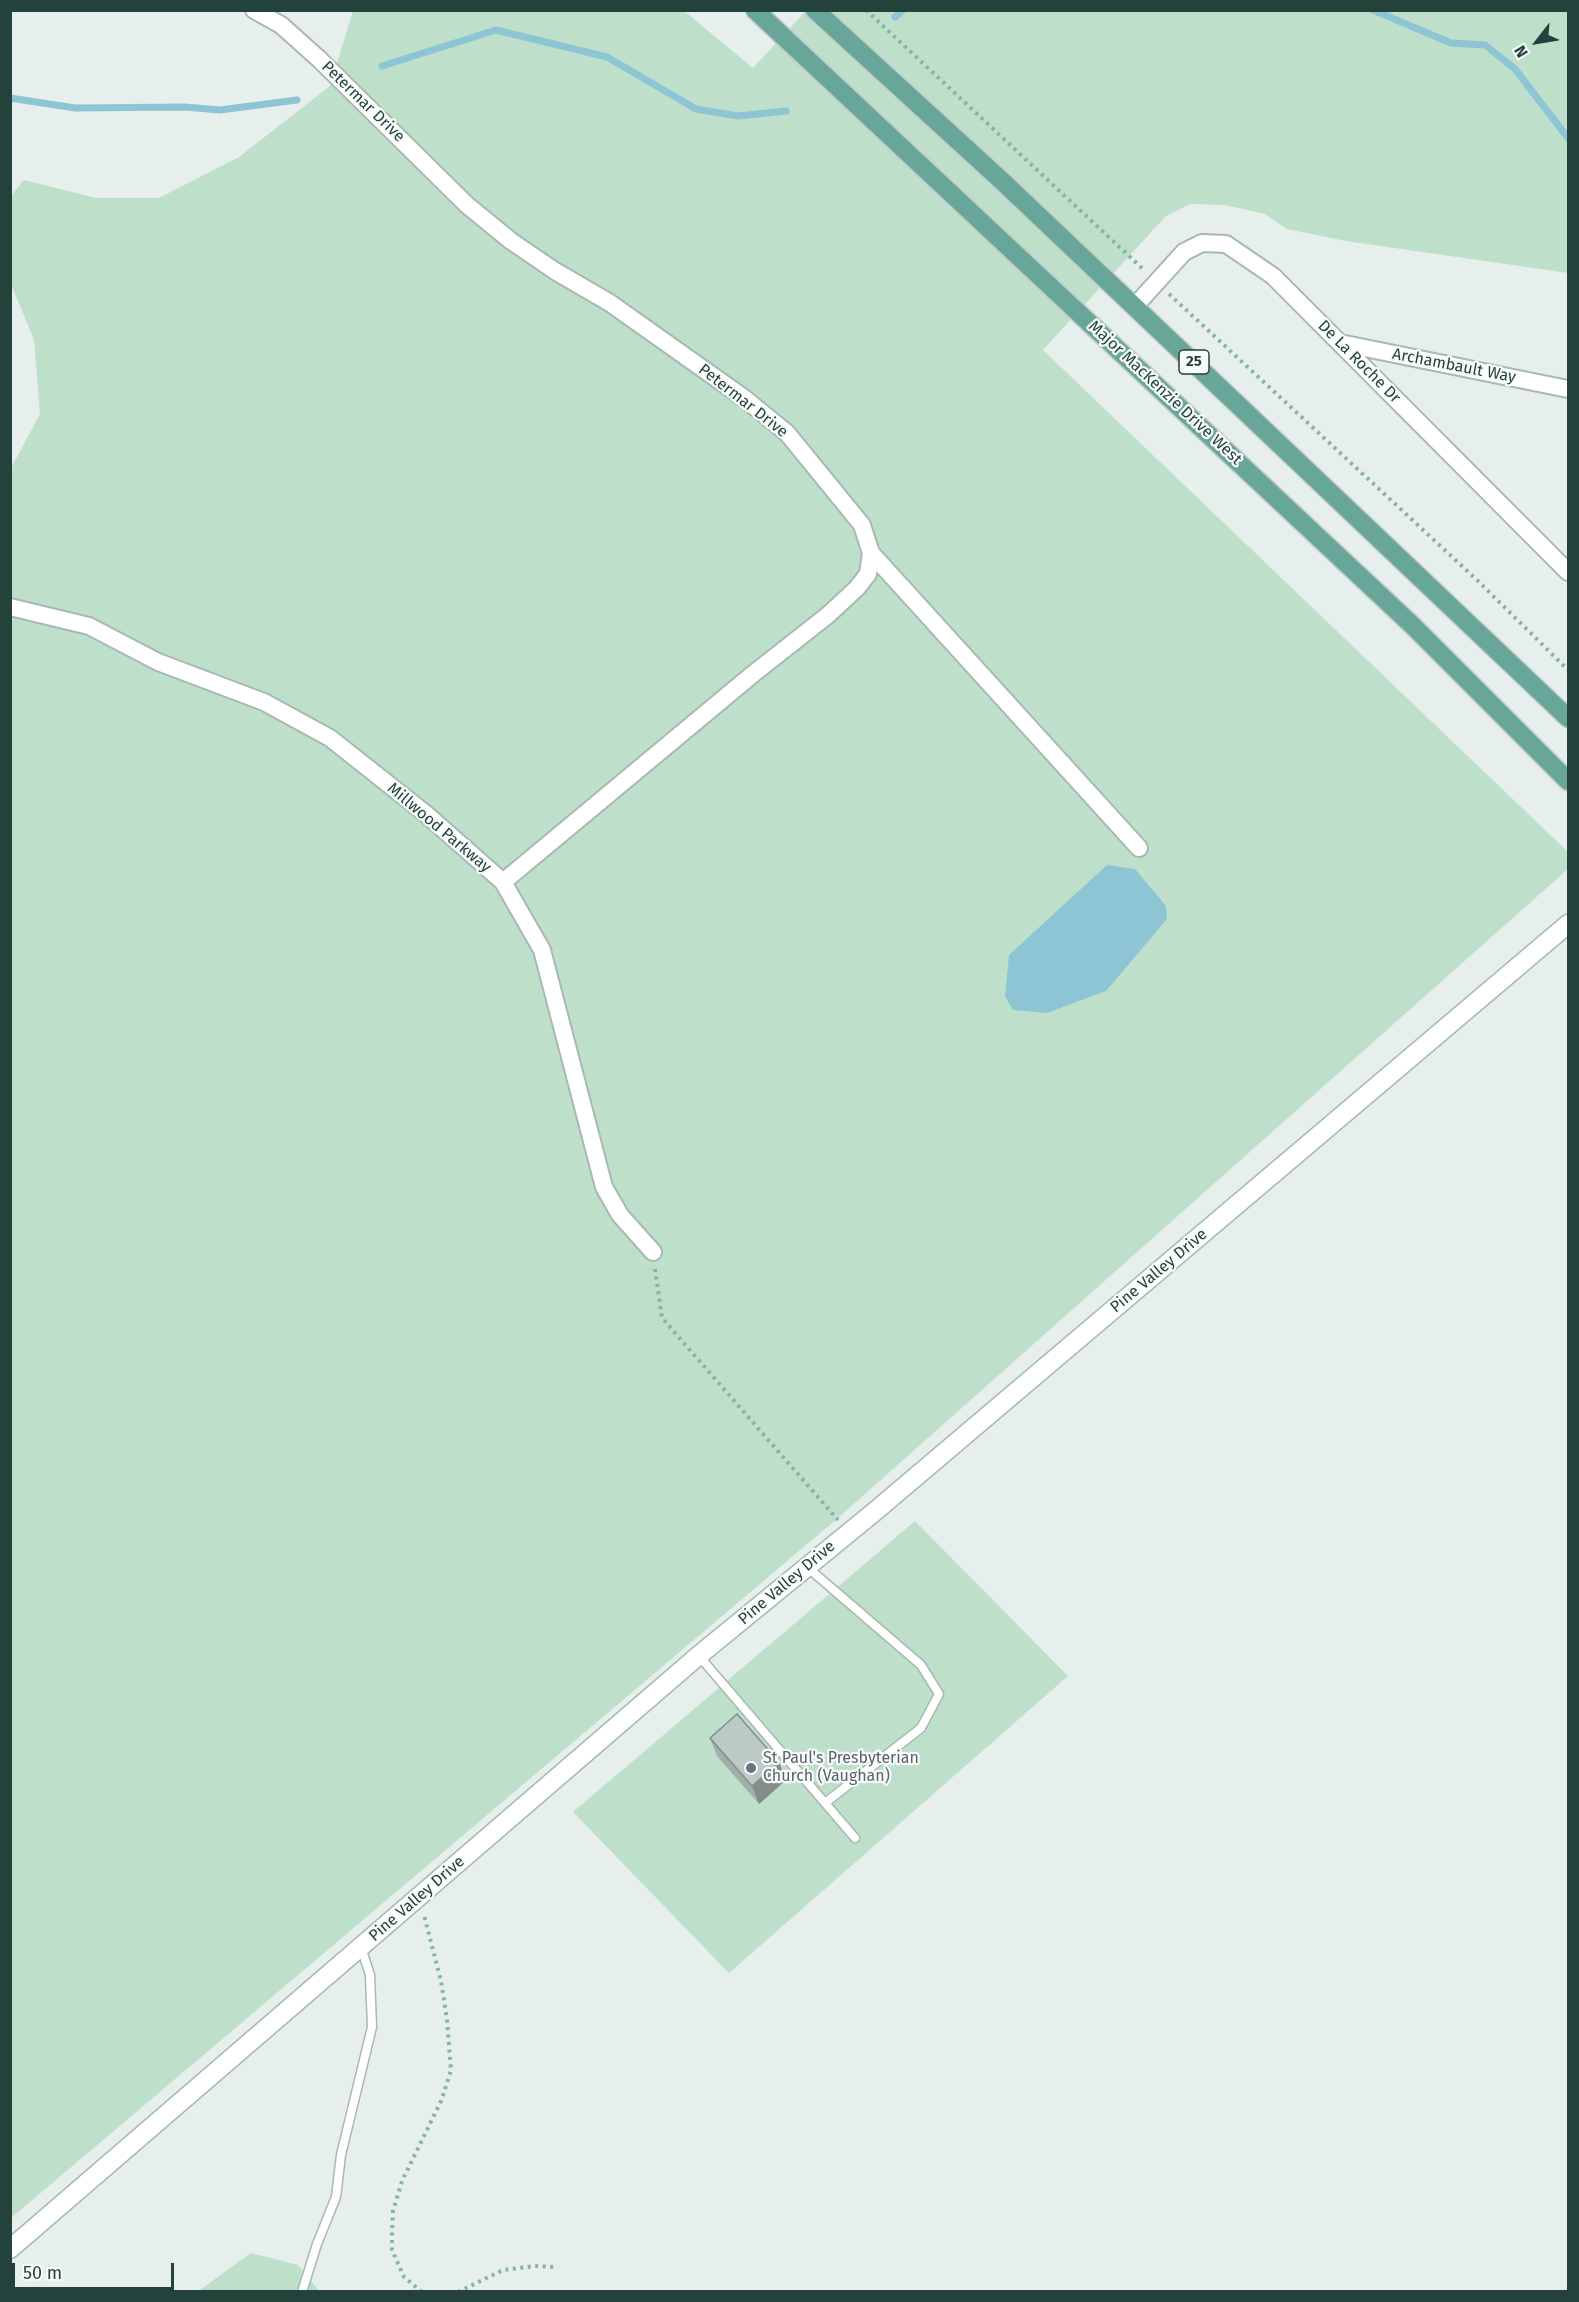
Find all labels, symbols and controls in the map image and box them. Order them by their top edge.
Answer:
north arrow [1507,12,1567,72]
text: N [1510,42,1532,61]
street label: Petermar Drive [317,57,409,147]
street label: Major MacKenzie Drive West [1084,317,1246,469]
street label: De La Roche Dr [1314,317,1404,407]
street label: Archambault Way [1391,345,1517,387]
road number: 25 [1179,350,1209,374]
street label: Petermar Drive [694,360,792,442]
street label: Millwood Parkway [383,779,495,877]
street label: Pine Valley Drive [1107,1225,1211,1317]
street label: Pine Valley Drive [735,1537,839,1629]
place label: St Paul's Presbyterian Church (Vaughan) [763,1749,919,1787]
marker: St Paul's Presbyterian Church (Vaughan) [744,1761,758,1775]
street label: Pine Valley Drive [365,1852,469,1946]
scale bar [15,2251,177,2289]
text: 50 m [23,2262,62,2284]

